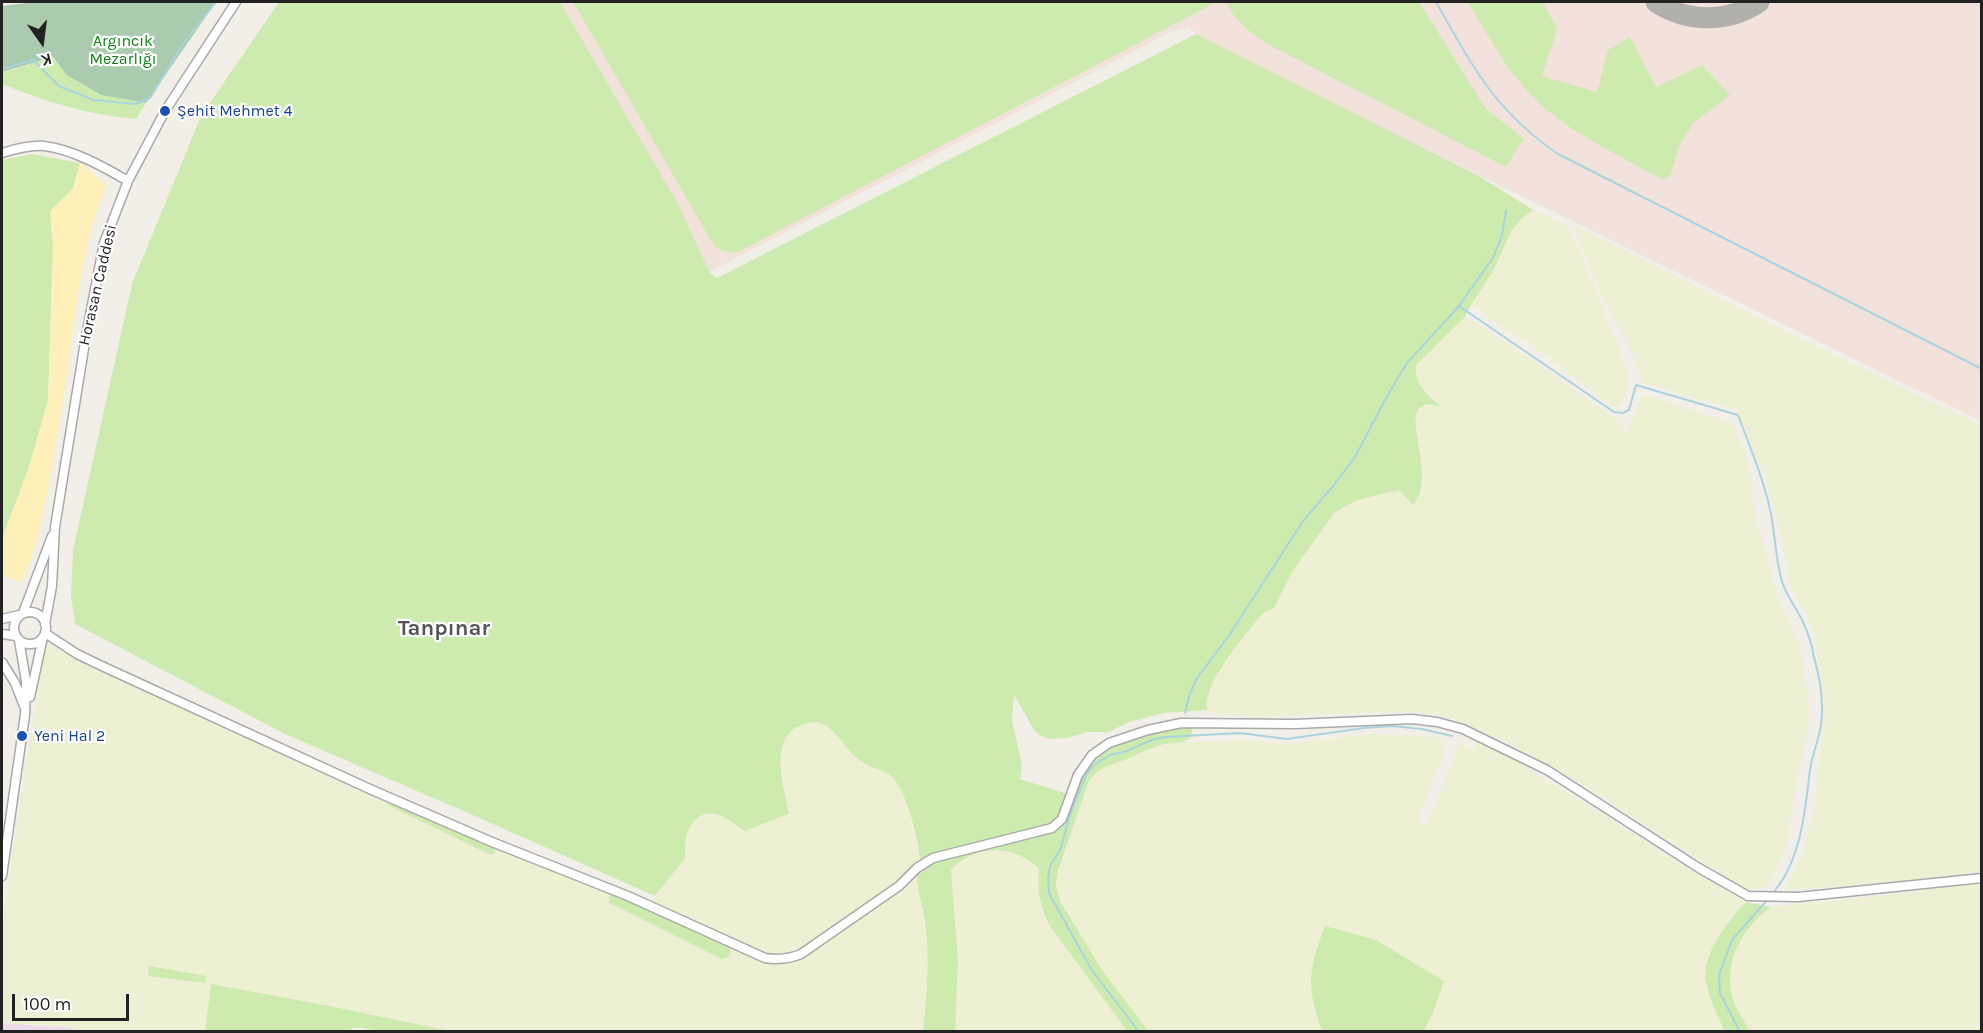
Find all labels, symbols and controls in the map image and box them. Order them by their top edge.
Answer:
north arrow [12,12,72,72]
park label: Argıncık Mezarlığı [90,31,156,69]
text: K [39,49,54,70]
place label: Şehit Mehmet 4 [177,101,292,121]
marker: Şehit Mehmet 4 [158,104,172,118]
street label: Horasan Caddesi [75,223,121,347]
district label: Tanpınar [398,616,490,642]
place label: Yeni Hal 2 [34,726,105,746]
marker: Yeni Hal 2 [15,729,29,743]
scale bar [15,982,132,1020]
text: 100 m [23,993,71,1015]

